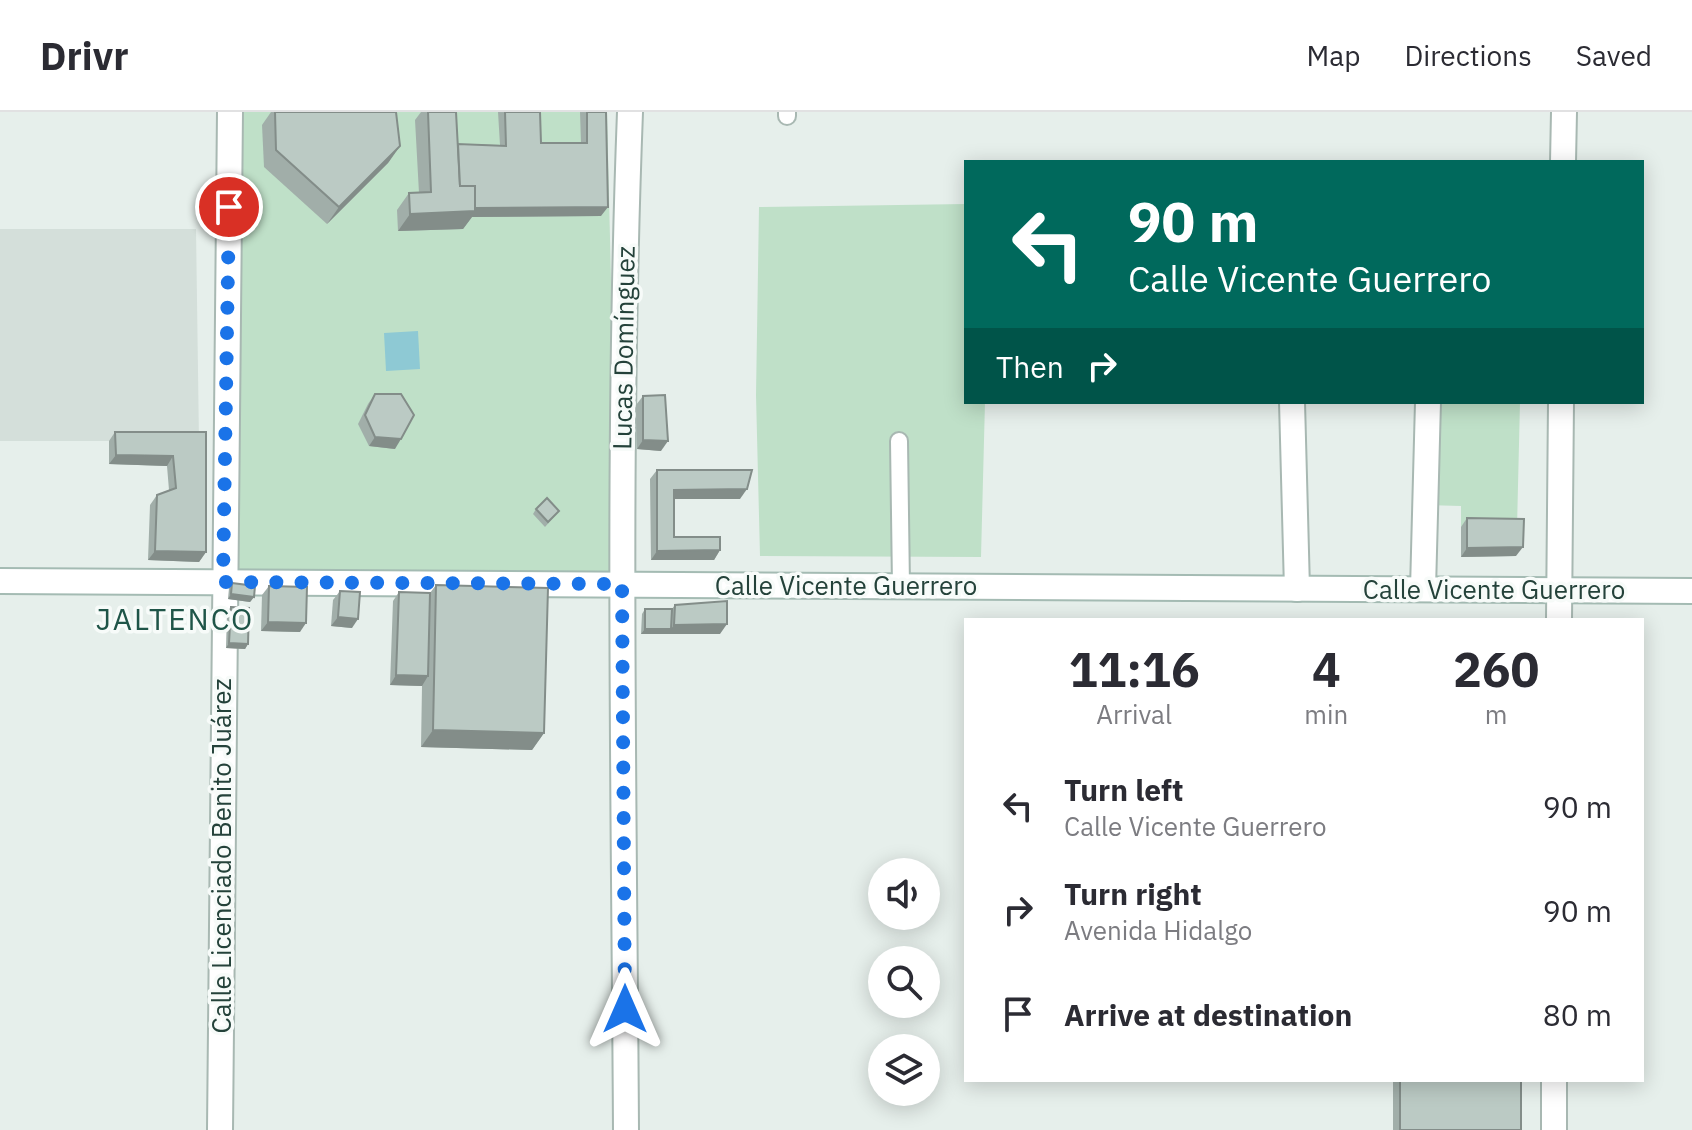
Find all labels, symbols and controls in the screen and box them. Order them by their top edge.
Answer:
text: Drivr [40,31,129,80]
text: Map [1306,37,1360,74]
text: Directions [1404,37,1532,74]
text: Saved [1576,37,1652,74]
pin [195,173,263,241]
icon: arrive [207,185,251,229]
text: 90 m [1128,185,1258,257]
icon: left [996,192,1100,296]
street label: Lucas Domínguez [604,246,642,450]
text: Calle Vicente Guerrero [1128,255,1491,302]
icon: right [1080,344,1124,388]
text: Then [996,347,1064,386]
street label: Calle Vicente Guerrero [715,568,977,602]
street label: Calle Vicente Guerrero [1363,572,1625,606]
district label: JALTENCO [96,599,254,638]
text: 11:16 [1069,638,1200,700]
text: 4 [1312,638,1341,700]
text: 260 [1453,638,1539,700]
street label: Calle Licenciado Benito Juárez [204,679,238,1033]
text: Arrival [1096,697,1172,731]
text: min [1304,697,1348,731]
text: m [1485,697,1507,731]
text: Turn left [1064,770,1183,809]
icon: left [996,784,1040,828]
text: 90 m [1543,787,1612,826]
text: Calle Vicente Guerrero [1064,809,1327,843]
map controls [868,858,940,1106]
button: sound [868,858,940,930]
text: Turn right [1064,874,1202,913]
icon: right [996,888,1040,932]
text: 90 m [1543,891,1612,930]
text: Avenida Hidalgo [1064,913,1252,947]
button: search [868,946,940,1018]
position arrow [583,967,667,1051]
icon: arrive [996,992,1040,1036]
text: Arrive at destination [1064,995,1352,1034]
text: 80 m [1543,995,1612,1034]
button: layers [868,1034,940,1106]

